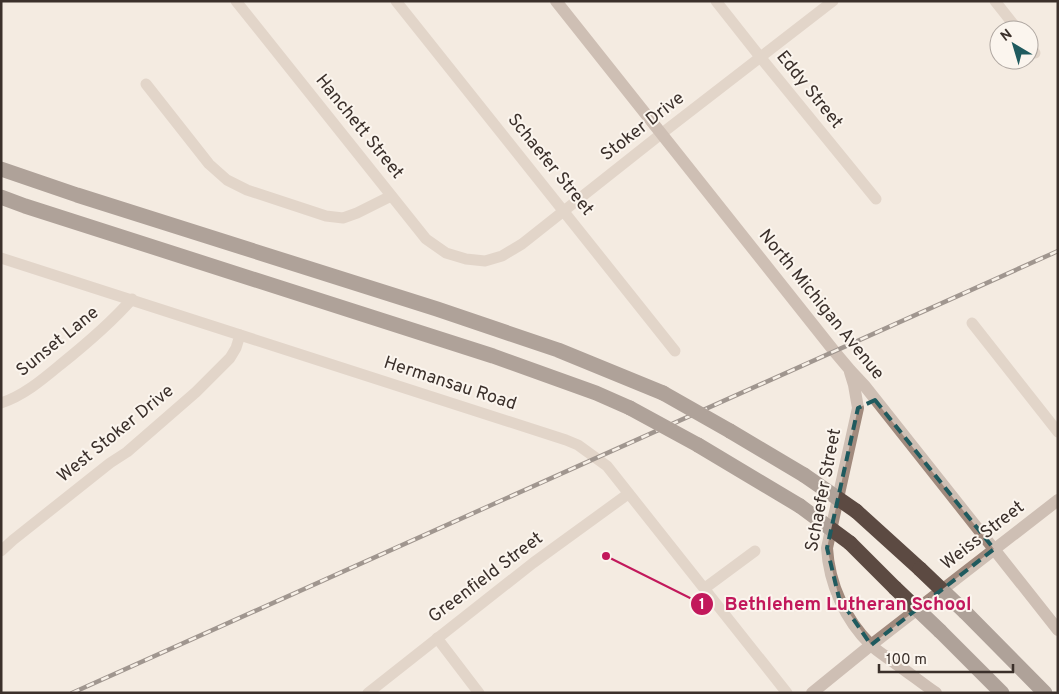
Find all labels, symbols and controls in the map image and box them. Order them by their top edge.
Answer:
north arrow [989,20,1039,70]
text: N [998,26,1016,46]
street label: Eddy Street [771,46,847,134]
street label: Hanchett Street [310,70,408,184]
street label: Stoker Drive [597,87,689,167]
street label: Schaefer Street [502,109,598,221]
street label: North Michigan Avenue [753,225,889,385]
street label: Sunset Lane [12,302,104,382]
street label: Hermansau Road [381,352,519,416]
street label: West Stoker Drive [53,380,179,488]
street label: Schaefer Street [801,426,847,554]
street label: Weiss Street [937,496,1029,576]
street label: Greenfield Street [424,527,548,629]
callout: Bethlehem Lutheran School [690,587,982,621]
text: Bethlehem Lutheran School [724,593,972,617]
text: 1 [699,596,705,615]
scale bar [879,642,1013,674]
text: 100 m [886,651,927,670]

